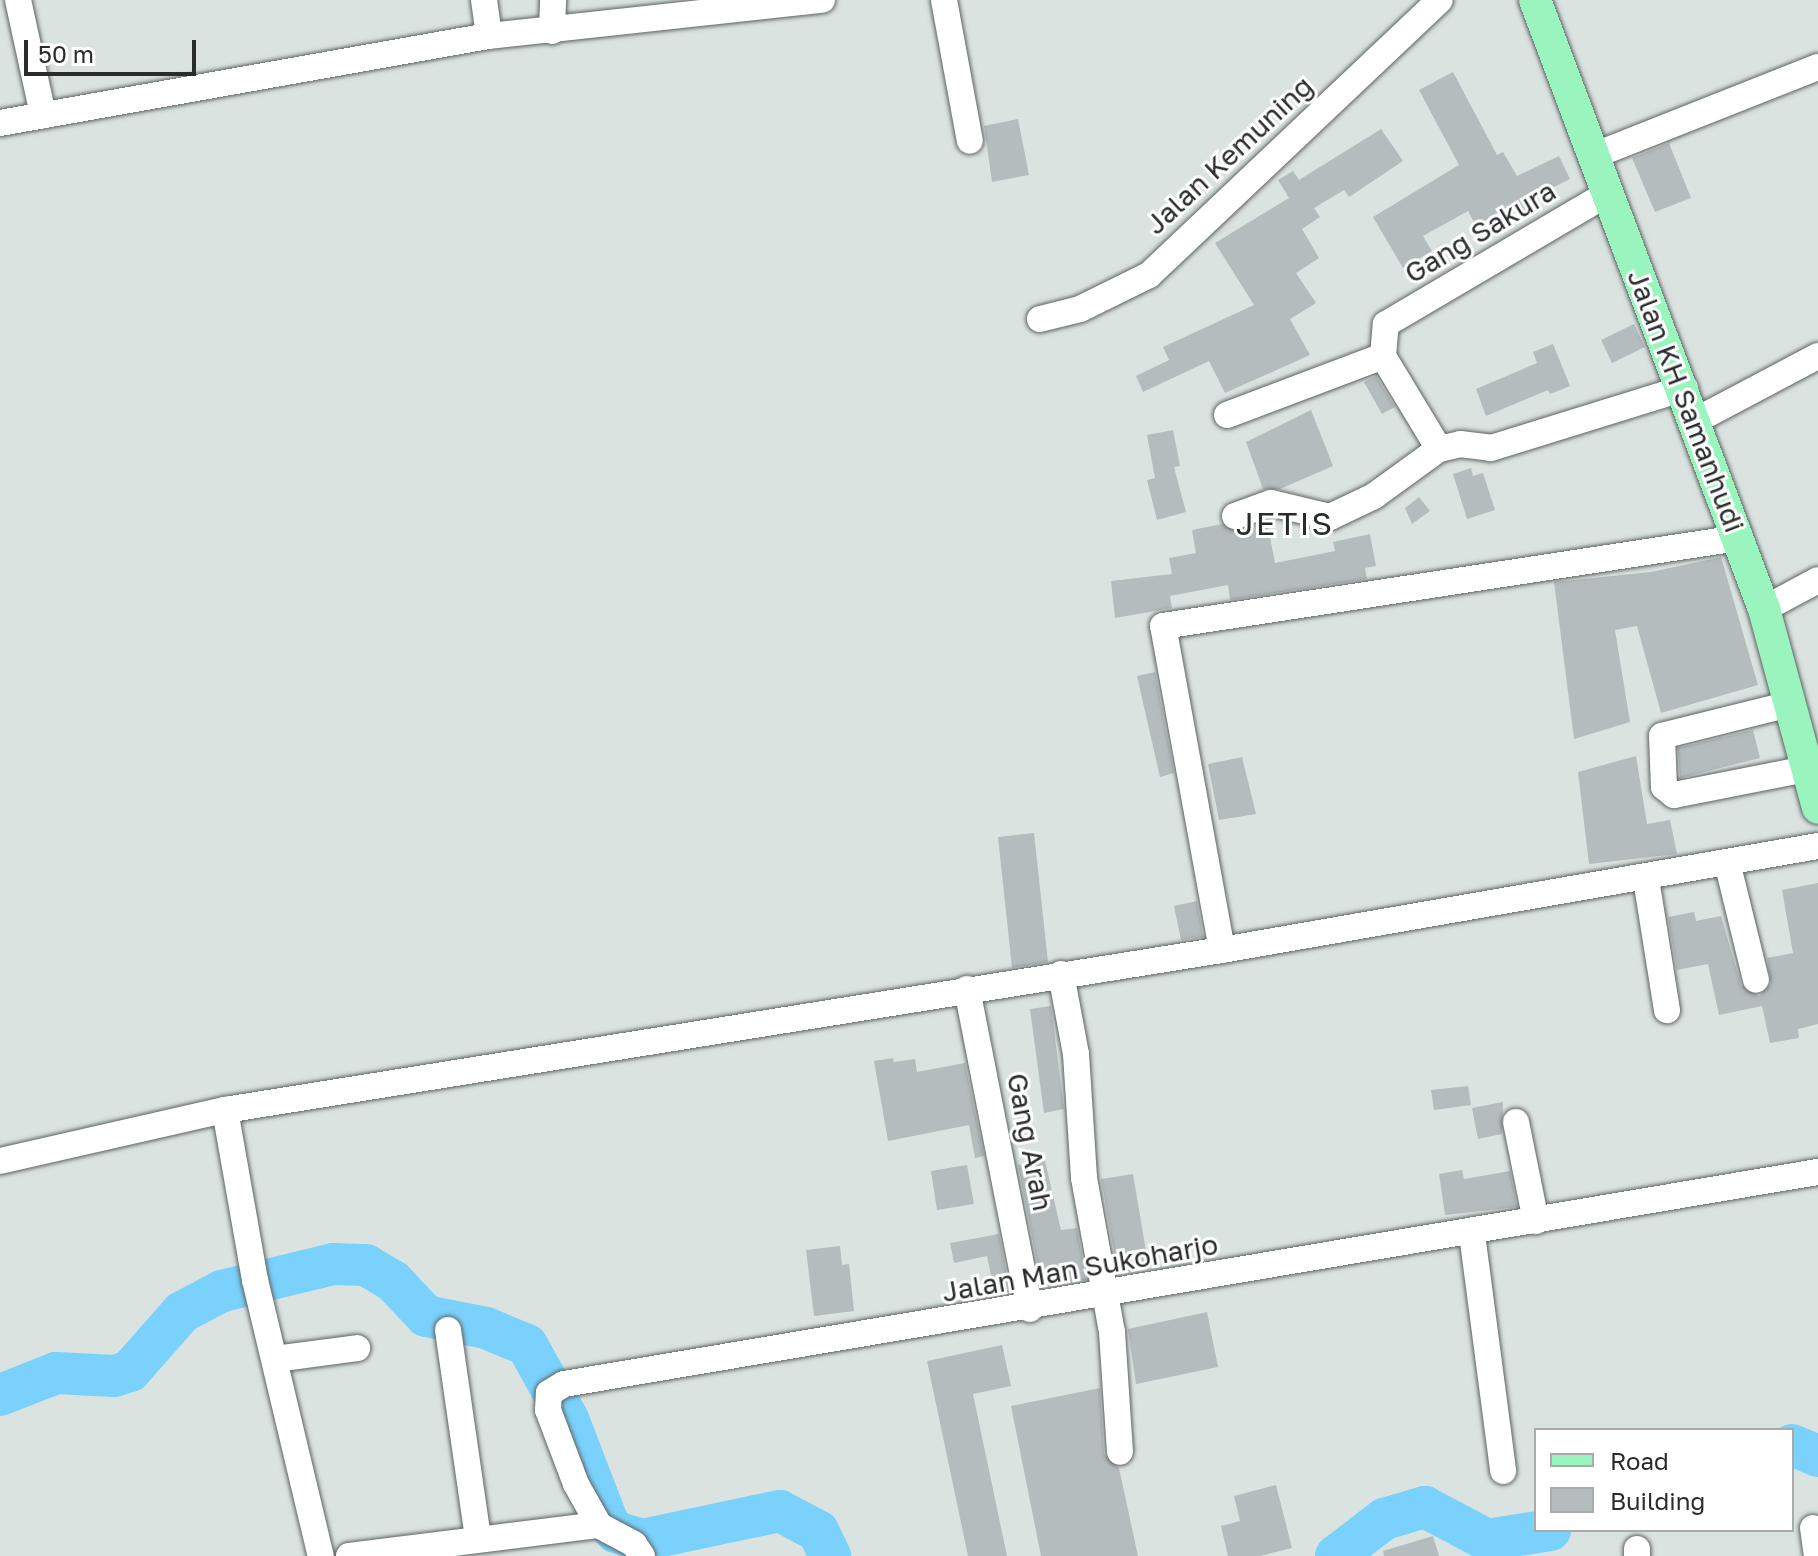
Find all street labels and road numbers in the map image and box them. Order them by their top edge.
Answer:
street label: Jalan Kemuning [1138,69,1320,241]
street label: Gang Sakura [1399,174,1561,290]
street label: Jalan KH Samanhudi [1620,265,1752,537]
street label: Gang Arah [1000,1070,1060,1214]
street label: Jalan Man Sukoharjo [939,1227,1221,1309]

